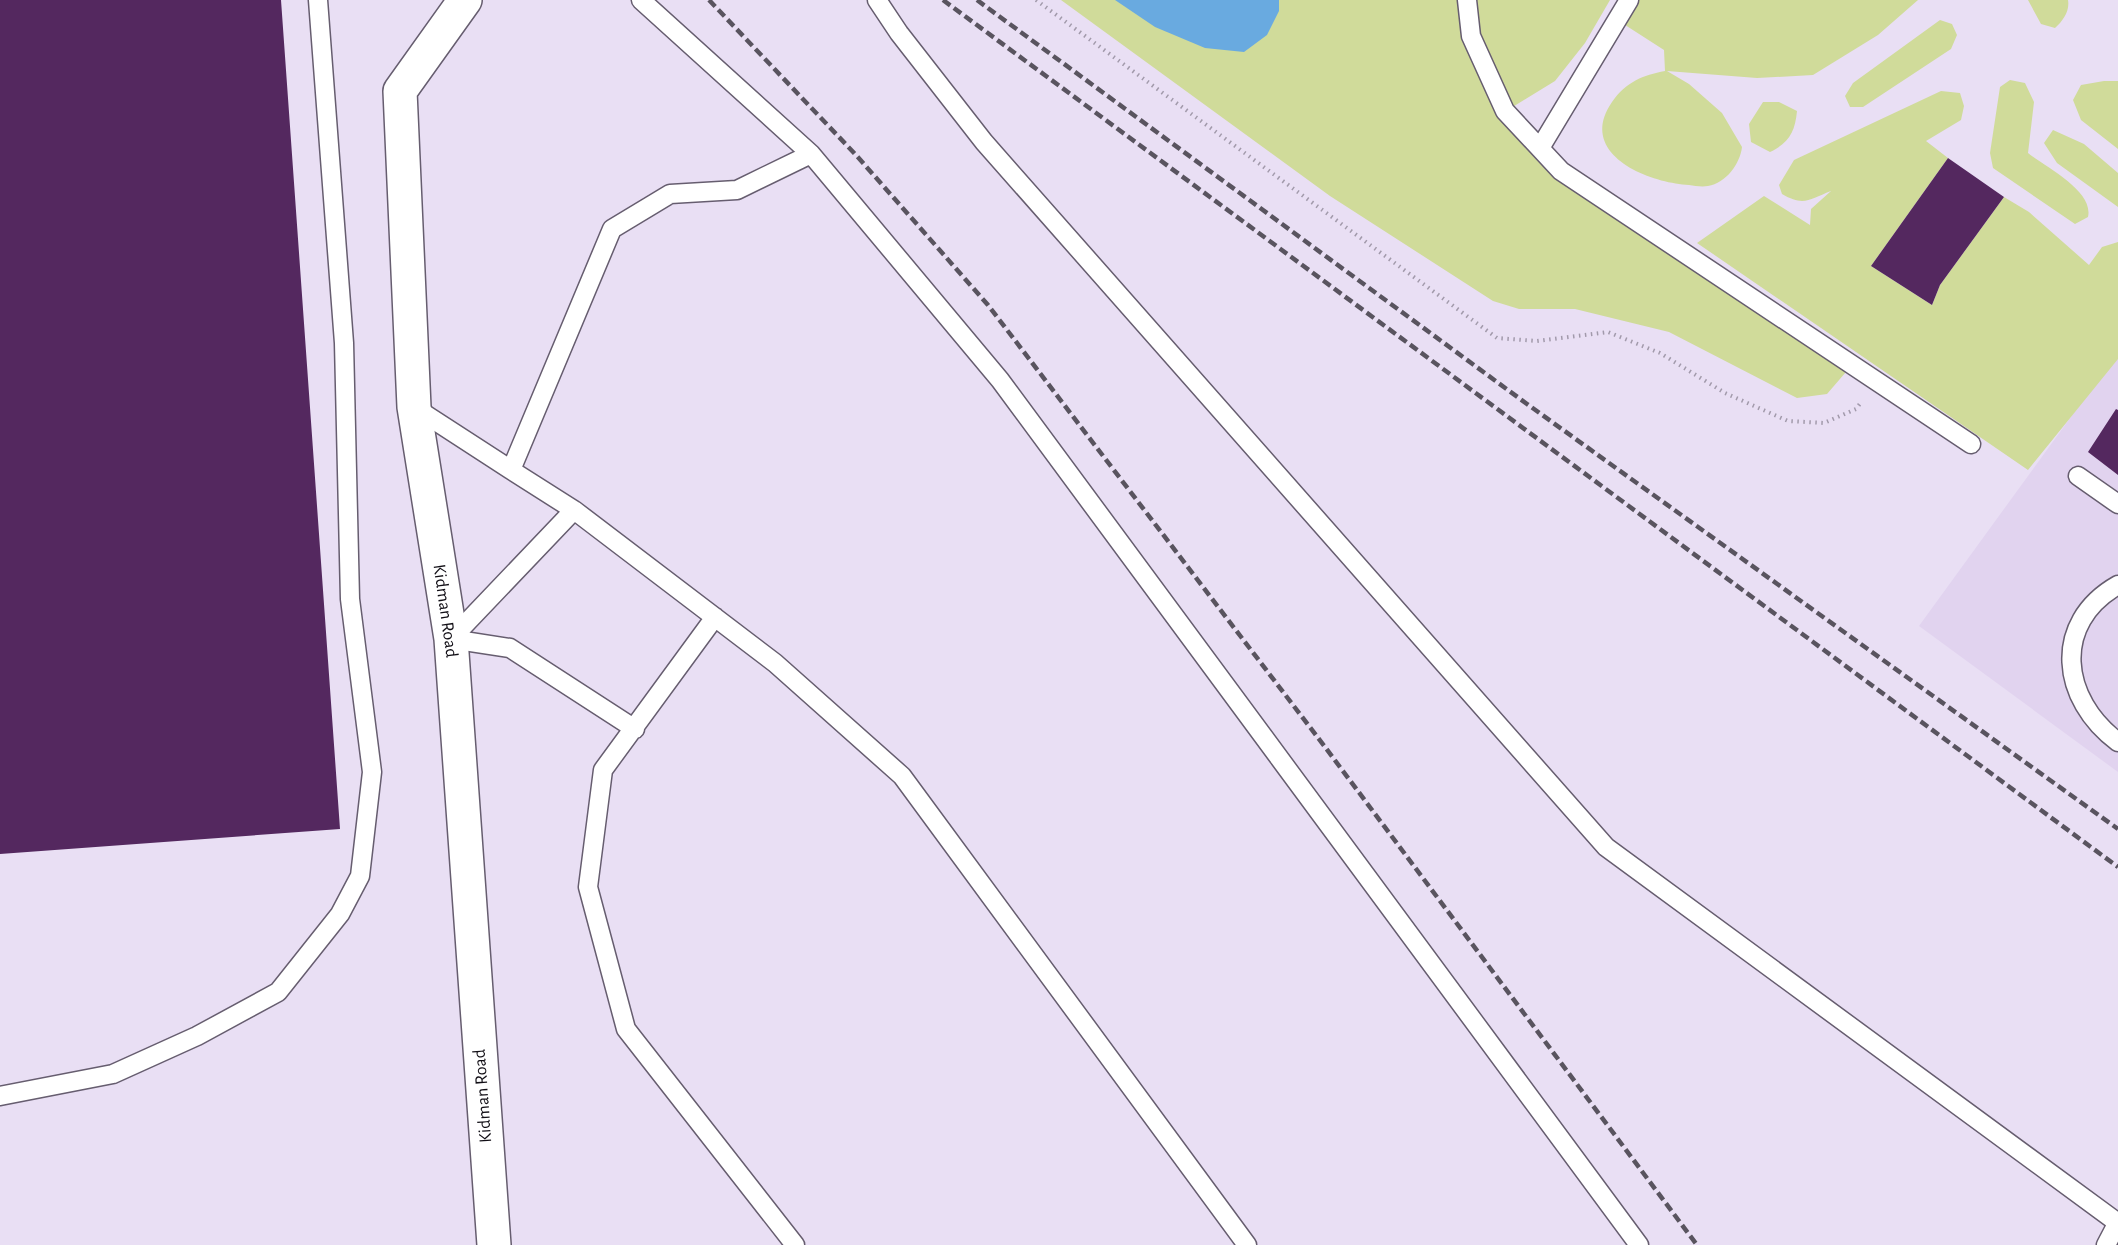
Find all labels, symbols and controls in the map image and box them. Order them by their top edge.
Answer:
street label: Kidman Road [430,563,460,659]
street label: Kidman Road [471,1048,495,1144]

